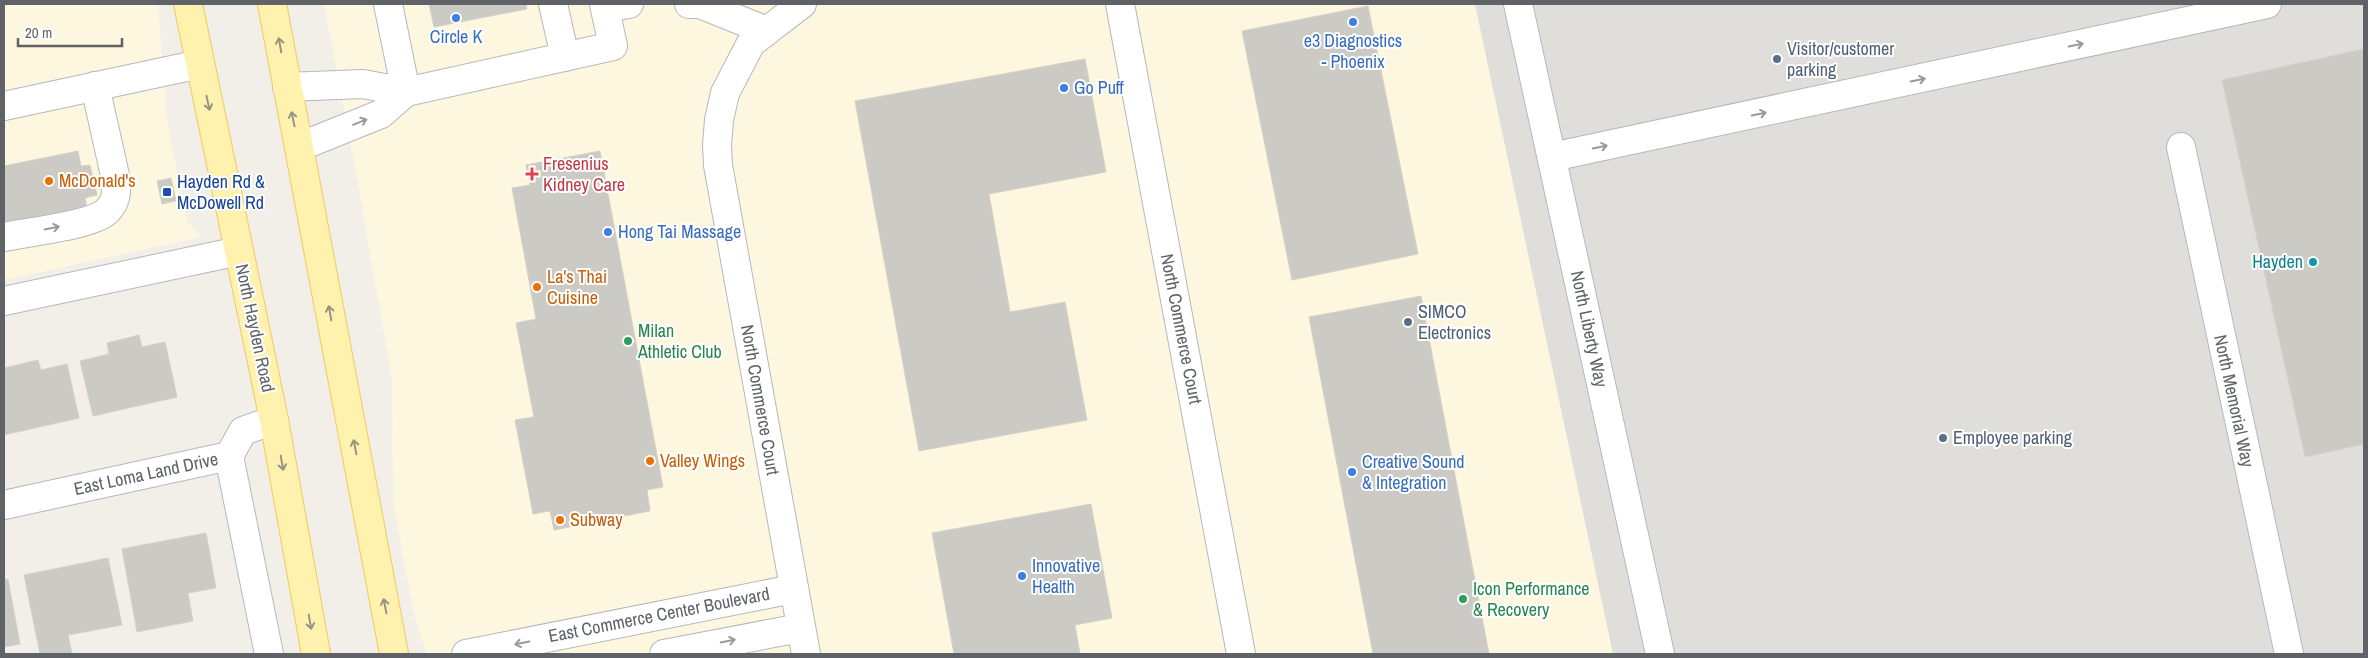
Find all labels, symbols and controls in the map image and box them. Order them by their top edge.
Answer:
marker: Circle K [450,12,462,24]
scale bar [18,15,121,47]
marker: e3 Diagnostics - Phoenix [1347,16,1359,28]
text: 20 m [25,22,52,43]
place label: Circle K [430,24,482,49]
place label: e3 Diagnostics - Phoenix [1304,28,1402,74]
place label: Visitor/customer parking [1787,36,1894,82]
one-way arrow [274,38,284,54]
one-way arrow [2068,40,2084,49]
marker: Visitor/customer parking [1771,53,1783,65]
place label: Go Puff [1074,75,1124,100]
one-way arrow [1909,75,1925,84]
marker: Go Puff [1058,82,1070,94]
one-way arrow [204,94,214,110]
one-way arrow [1750,109,1766,118]
one-way arrow [288,112,298,128]
one-way arrow [352,117,368,126]
one-way arrow [1591,142,1607,151]
place label: Fresenius Kidney Care [543,151,625,197]
marker: Fresenius Kidney Care [525,167,539,181]
place label: McDonald's [59,168,136,193]
place label: Hayden Rd & McDowell Rd [177,169,265,215]
marker: McDonald's [43,175,55,187]
marker: Hayden Rd & McDowell Rd [161,186,173,198]
place label: Hong Tai Massage [618,219,741,244]
one-way arrow [43,222,59,232]
marker: Hong Tai Massage [602,226,614,238]
place label: Hayden [2252,249,2303,274]
street label: North Commerce Court [1155,252,1208,406]
marker: Hayden [2307,256,2319,268]
street label: North Hayden Road [230,261,281,394]
place label: La's Thai Cuisine [547,264,607,310]
street label: North Liberty Way [1565,268,1614,390]
marker: La's Thai Cuisine [531,281,543,293]
place label: SIMCO Electronics [1418,299,1491,345]
one-way arrow [324,306,334,322]
marker: SIMCO Electronics [1402,316,1414,328]
place label: Milan Athletic Club [637,318,722,364]
street label: North Commerce Court [735,323,786,477]
street label: North Memorial Way [2208,332,2261,470]
marker: Milan Athletic Club [622,335,634,347]
place label: Employee parking [1953,425,2073,450]
marker: Employee parking [1937,432,1949,444]
one-way arrow [350,439,359,455]
street label: East Loma Land Drive [71,446,220,501]
place label: Valley Wings [660,448,745,473]
place label: Creative Sound & Integration [1362,449,1465,495]
one-way arrow [277,454,287,470]
marker: Valley Wings [644,455,656,467]
marker: Creative Sound & Integration [1346,466,1358,478]
place label: Subway [570,507,623,532]
marker: Subway [554,514,566,526]
place label: Innovative Health [1032,553,1100,599]
marker: Innovative Health [1016,570,1028,582]
place label: Icon Performance & Recovery [1473,576,1590,622]
street label: East Commerce Center Boulevard [546,581,772,648]
marker: Icon Performance & Recovery [1457,593,1469,605]
one-way arrow [380,599,390,615]
one-way arrow [306,614,316,630]
one-way arrow [720,635,736,645]
one-way arrow [515,639,531,648]

